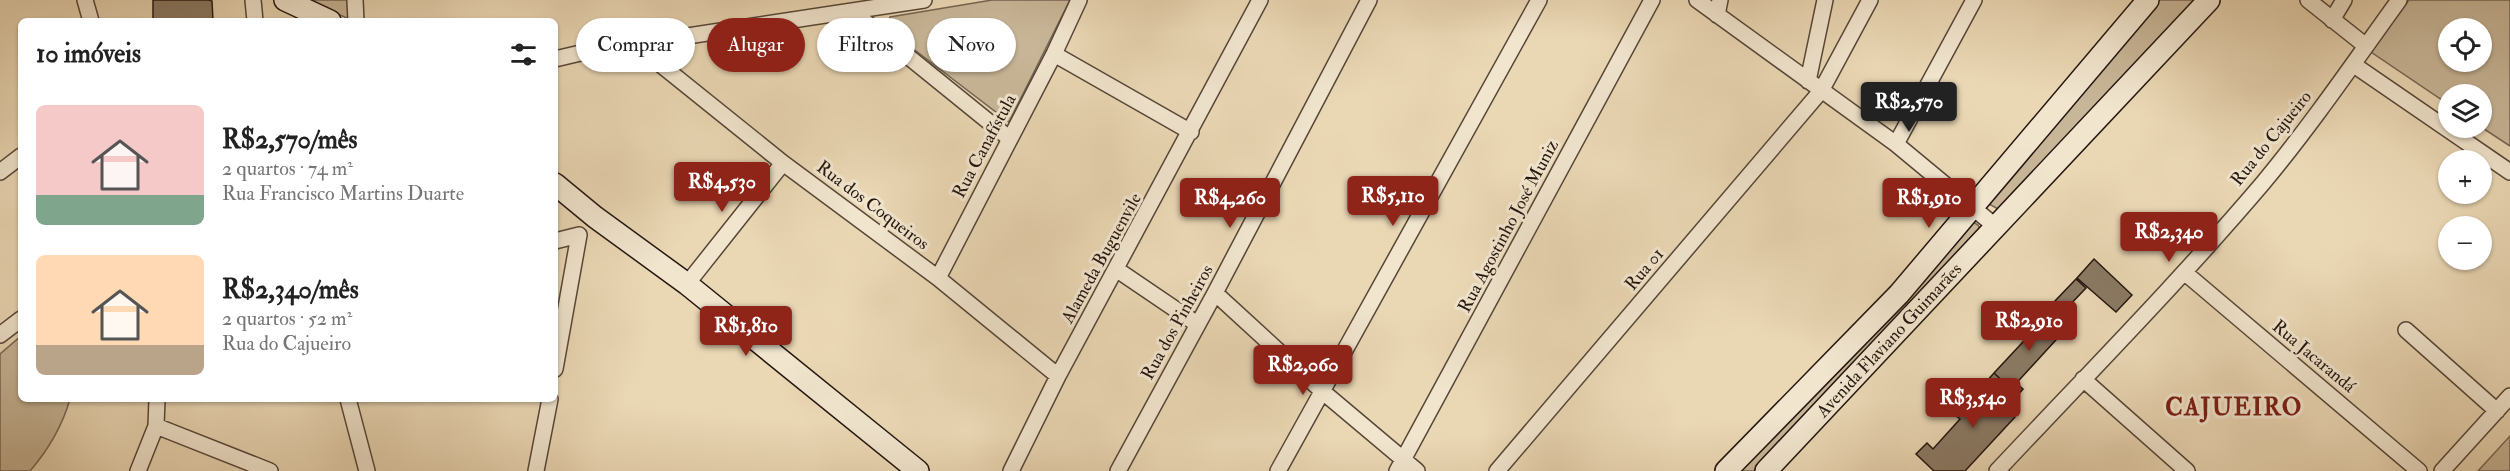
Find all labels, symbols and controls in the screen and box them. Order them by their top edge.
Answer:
chip: Comprar [576,18,695,72]
chip: Alugar [707,18,805,72]
chip: Filtros [817,18,915,72]
chip: Novo [927,18,1016,72]
map controls [2438,18,2492,270]
button: locate [2438,18,2492,72]
text: 10 imóveis [36,38,141,70]
icon: filters [507,38,540,71]
pin: R$2,570 [1854,82,1964,133]
button: layers [2438,84,2492,138]
street label: Rua do Cajueiro [2226,86,2317,191]
text: R$2,570 [1875,89,1943,114]
street label: Rua Canafístula [947,90,1022,202]
text: R$2,570/mês [222,124,358,156]
icon: home [84,129,156,201]
street label: Rua Agostinho José Muniz [1453,136,1564,317]
button: + [2438,150,2492,204]
text: 2 quartos · 74 m² [222,156,353,181]
street label: Rua dos Coqueiros [812,156,934,255]
pin: R$4,530 [667,162,777,213]
text: R$4,530 [688,169,756,194]
pin: R$5,110 [1338,176,1448,227]
pin: R$4,260 [1175,178,1285,229]
pin: R$1,910 [1874,178,1984,229]
text: Rua Francisco Martins Duarte [222,181,464,206]
text: R$5,110 [1361,183,1425,208]
text: R$4,260 [1194,185,1266,210]
text: R$1,910 [1897,185,1961,210]
street label: Alameda Buguenvile [1056,189,1147,328]
pin: R$2,340 [2114,212,2224,263]
button: − [2438,216,2492,270]
text: R$2,340 [2134,219,2204,244]
street label: Rua 01 [1620,243,1669,295]
street label: Avenida Flaviano Guimarães [1811,258,1967,423]
street label: Rua dos Pinheiros [1136,260,1219,384]
text: R$2,340/mês [222,274,359,306]
icon: home [84,279,156,351]
pin: R$2,910 [1974,301,2084,352]
text: 2 quartos · 52 m² [222,306,352,331]
pin: R$1,810 [691,306,801,357]
text: R$2,910 [1995,308,2063,333]
text: R$1,810 [714,313,778,338]
street label: Rua Jacarandá [2267,315,2361,398]
text: Rua do Cajueiro [222,331,351,356]
pin: R$2,060 [1248,345,1358,396]
text: R$2,060 [1267,352,1339,377]
pin: R$3,540 [1918,378,2028,429]
text: R$3,540 [1939,385,2007,410]
district label: CAJUEIRO [2165,392,2303,423]

